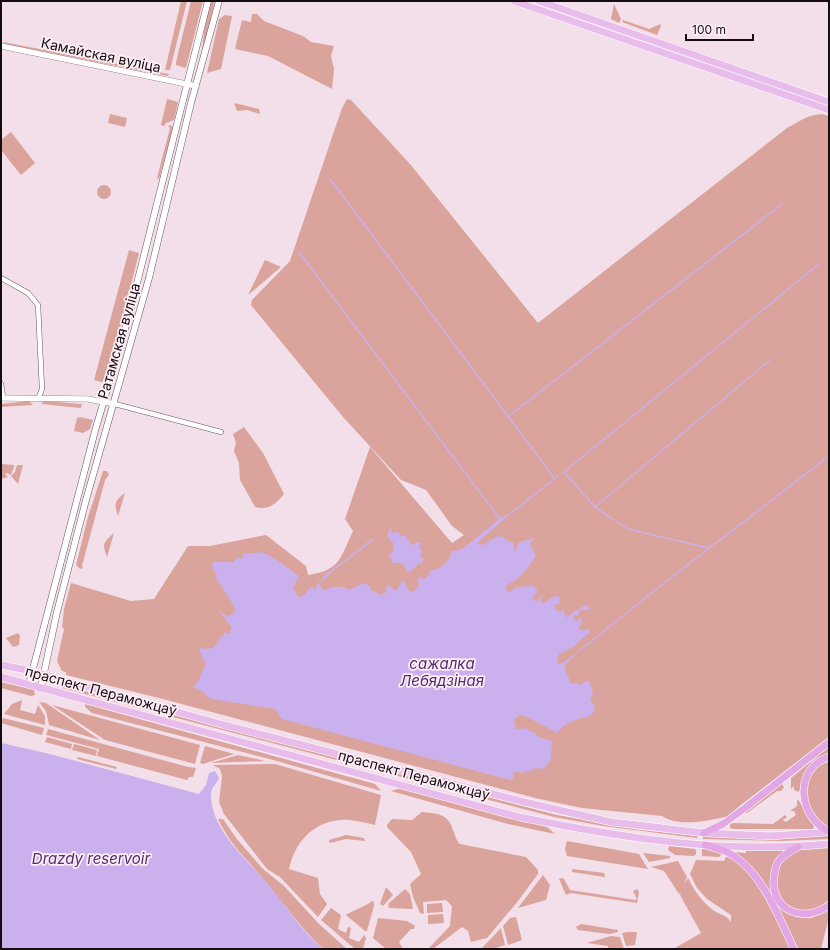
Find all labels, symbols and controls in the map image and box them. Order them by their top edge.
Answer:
scale bar [686,16,753,42]
text: 100 m [692,22,726,37]
street label: Камайская вуліца [40,33,163,76]
street label: Ратамская вуліца [94,281,143,401]
water label: сажалка Лебядзіная [400,654,484,690]
street label: праспект Пераможцаў [23,662,179,719]
street label: праспект Пераможцаў [336,746,492,803]
water label: Drazdy reservoir [32,849,150,868]

